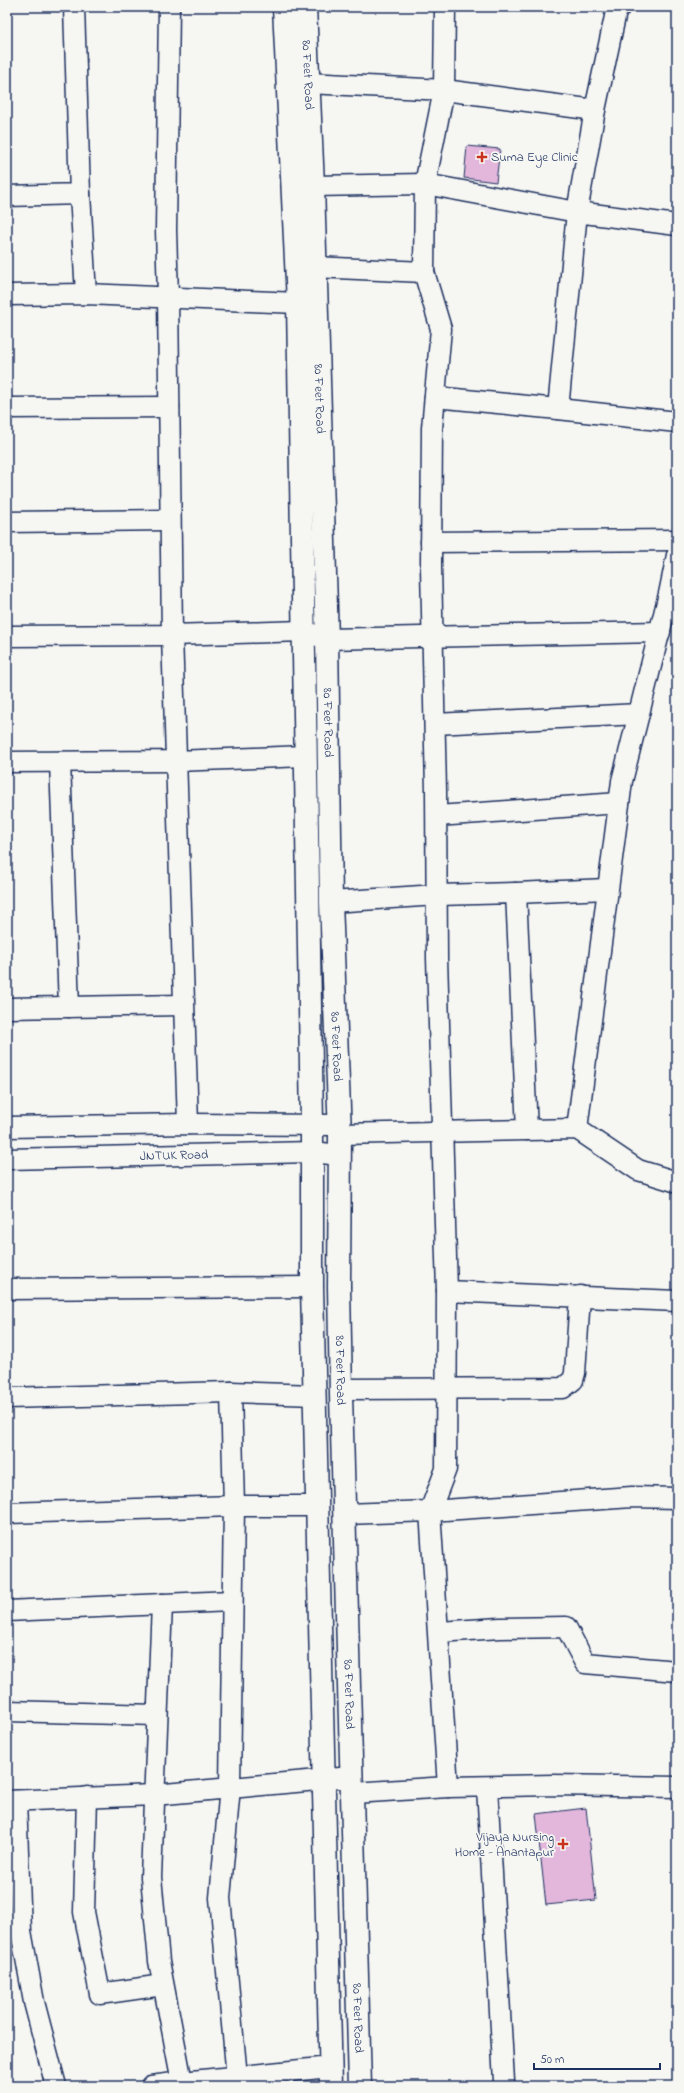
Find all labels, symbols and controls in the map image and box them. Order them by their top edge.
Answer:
street label: 80 Feet Road [297,40,319,111]
place label: Suma Eye Clinic [491,148,578,168]
marker: Suma Eye Clinic [476,151,488,163]
street label: 80 Feet Road [309,364,330,435]
street label: 80 Feet Road [318,688,338,758]
street label: 80 Feet Road [326,1011,347,1082]
street label: JNTUK Road [139,1145,209,1165]
street label: 80 Feet Road [330,1335,351,1406]
street label: 80 Feet Road [339,1659,360,1730]
place label: Vijaya Nursing Home - Anantapur [455,1828,555,1862]
marker: Vijaya Nursing Home - Anantapur [557,1838,569,1850]
street label: 80 Feet Road [348,1983,369,2054]
scale bar [534,2045,660,2071]
text: 50 m [540,2051,564,2069]

